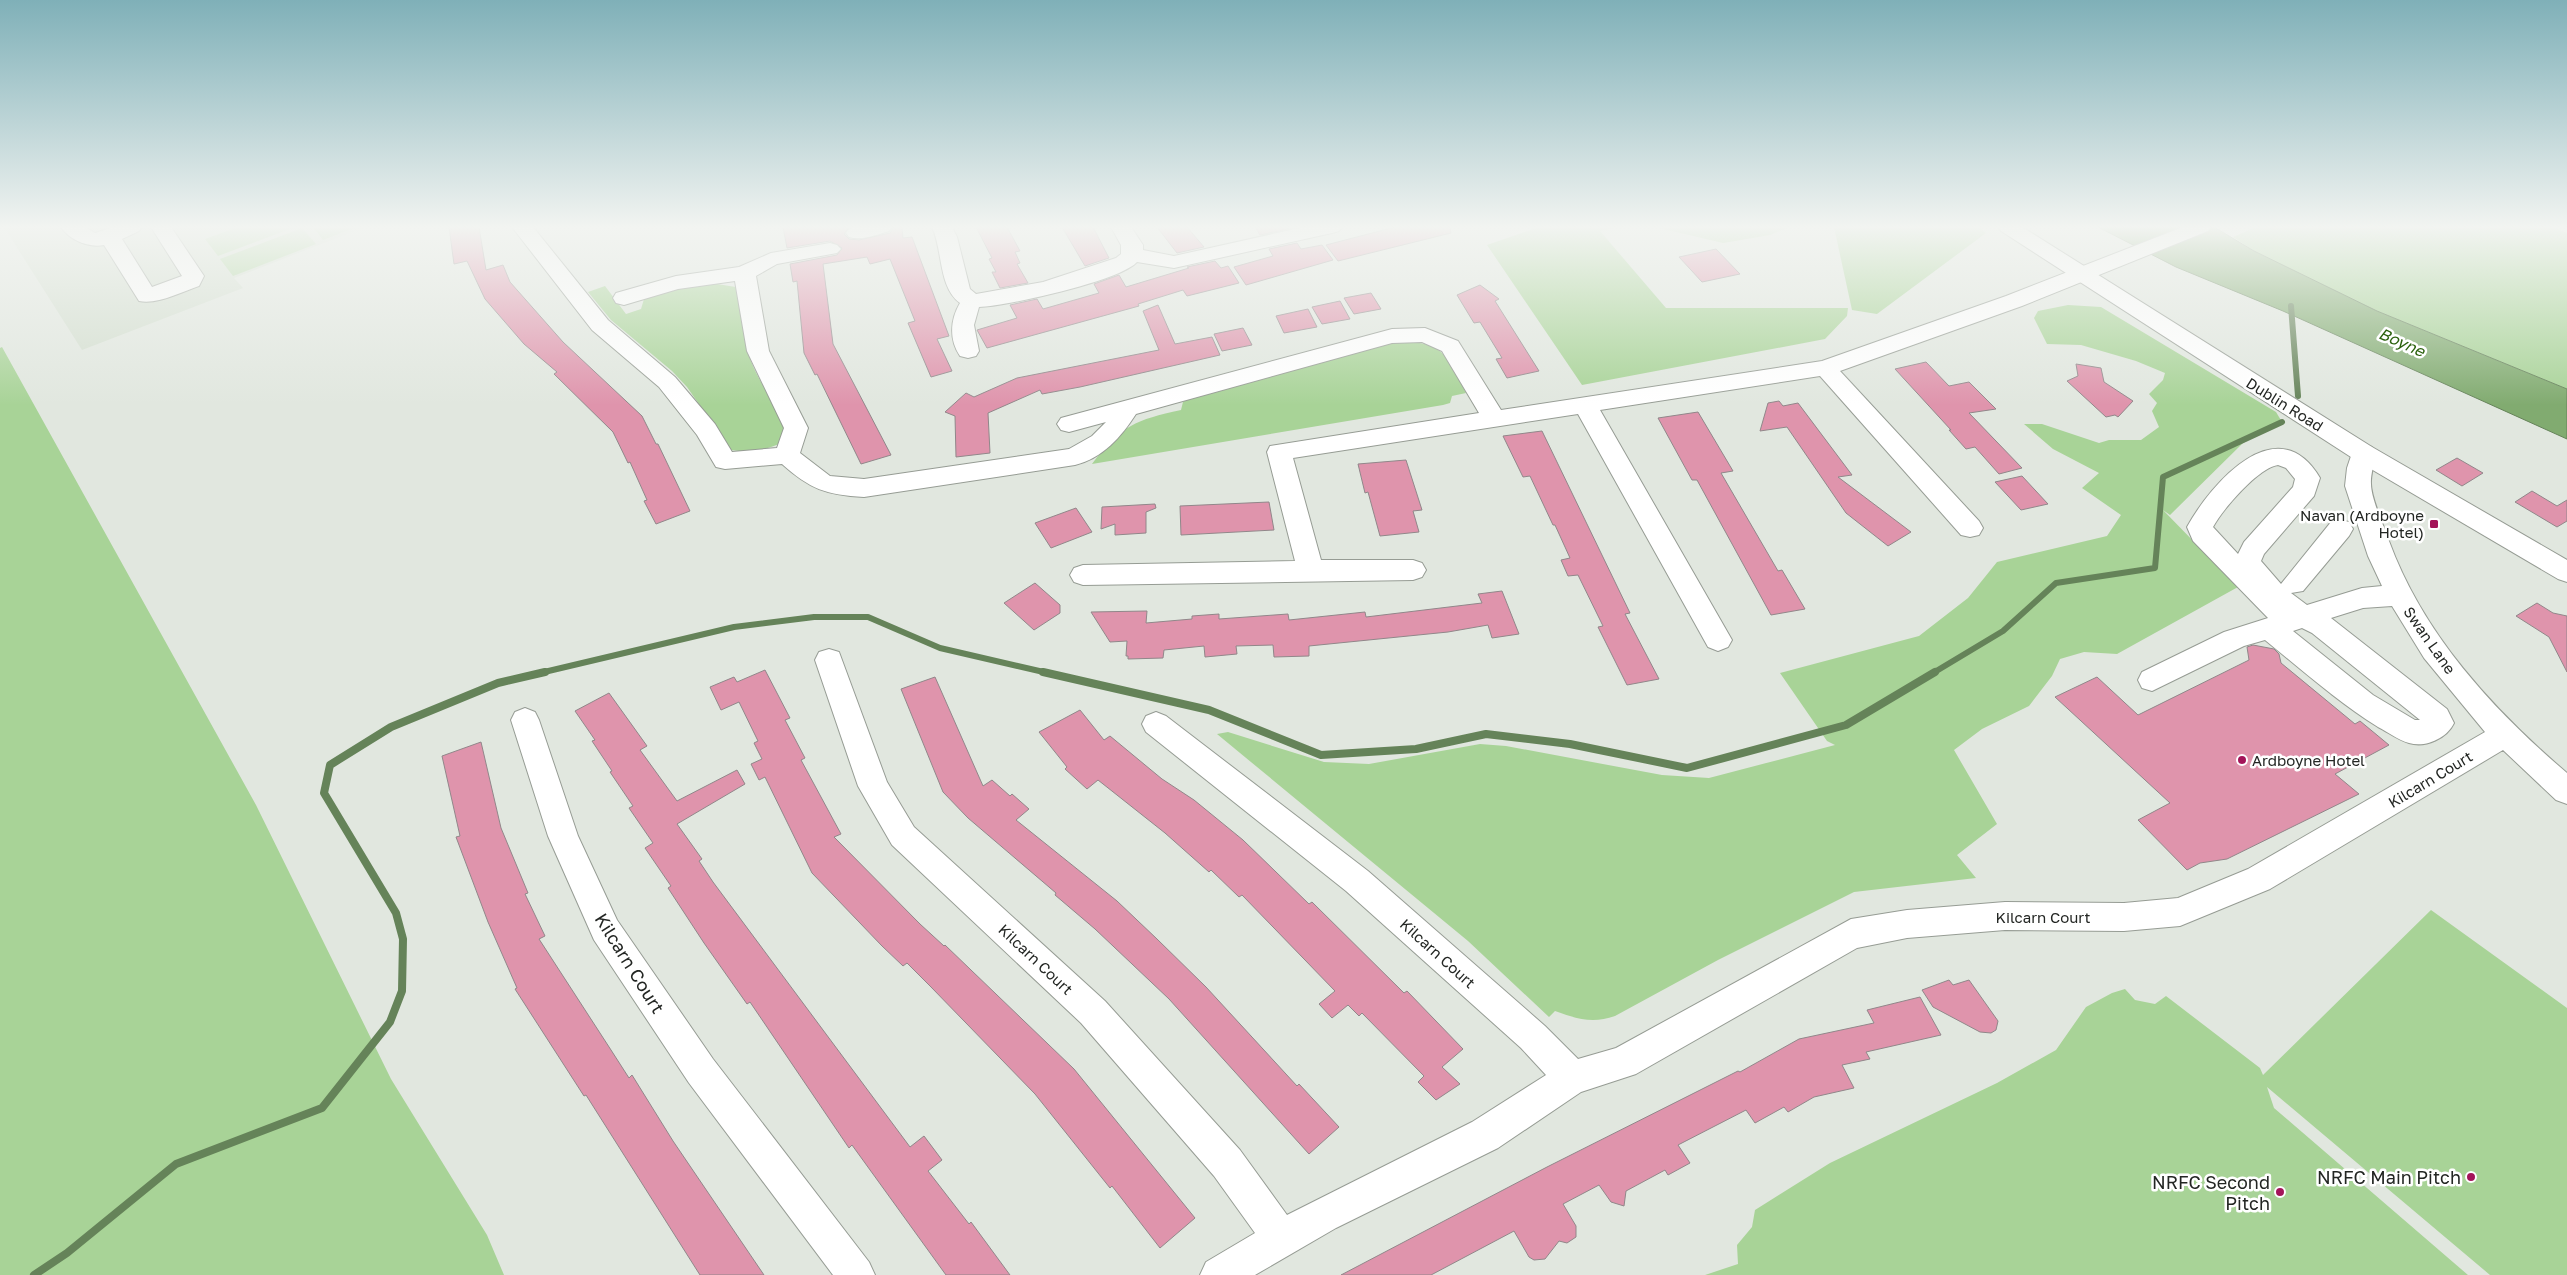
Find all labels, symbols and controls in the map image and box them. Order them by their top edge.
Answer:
water label: Boyne [2376,323,2430,362]
street label: Dublin Road [2243,373,2327,435]
place label: Navan (Ardboyne Hotel) [2300,506,2424,541]
marker: Navan (Ardboyne Hotel) [2428,518,2440,530]
street label: Swan Lane [2400,603,2460,677]
street label: Kilcarn Court [2385,747,2475,811]
place label: Ardboyne Hotel [2252,751,2365,769]
marker: Ardboyne Hotel [2236,754,2248,766]
street label: Kilcarn Court [1996,908,2090,926]
street label: Kilcarn Court [590,909,670,1017]
street label: Kilcarn Court [1397,915,1479,991]
street label: Kilcarn Court [995,920,1077,998]
place label: NRFC Main Pitch [2317,1166,2461,1188]
place label: NRFC Second Pitch [2152,1171,2270,1214]
marker: NRFC Main Pitch [2465,1171,2477,1183]
marker: NRFC Second Pitch [2274,1186,2286,1198]

